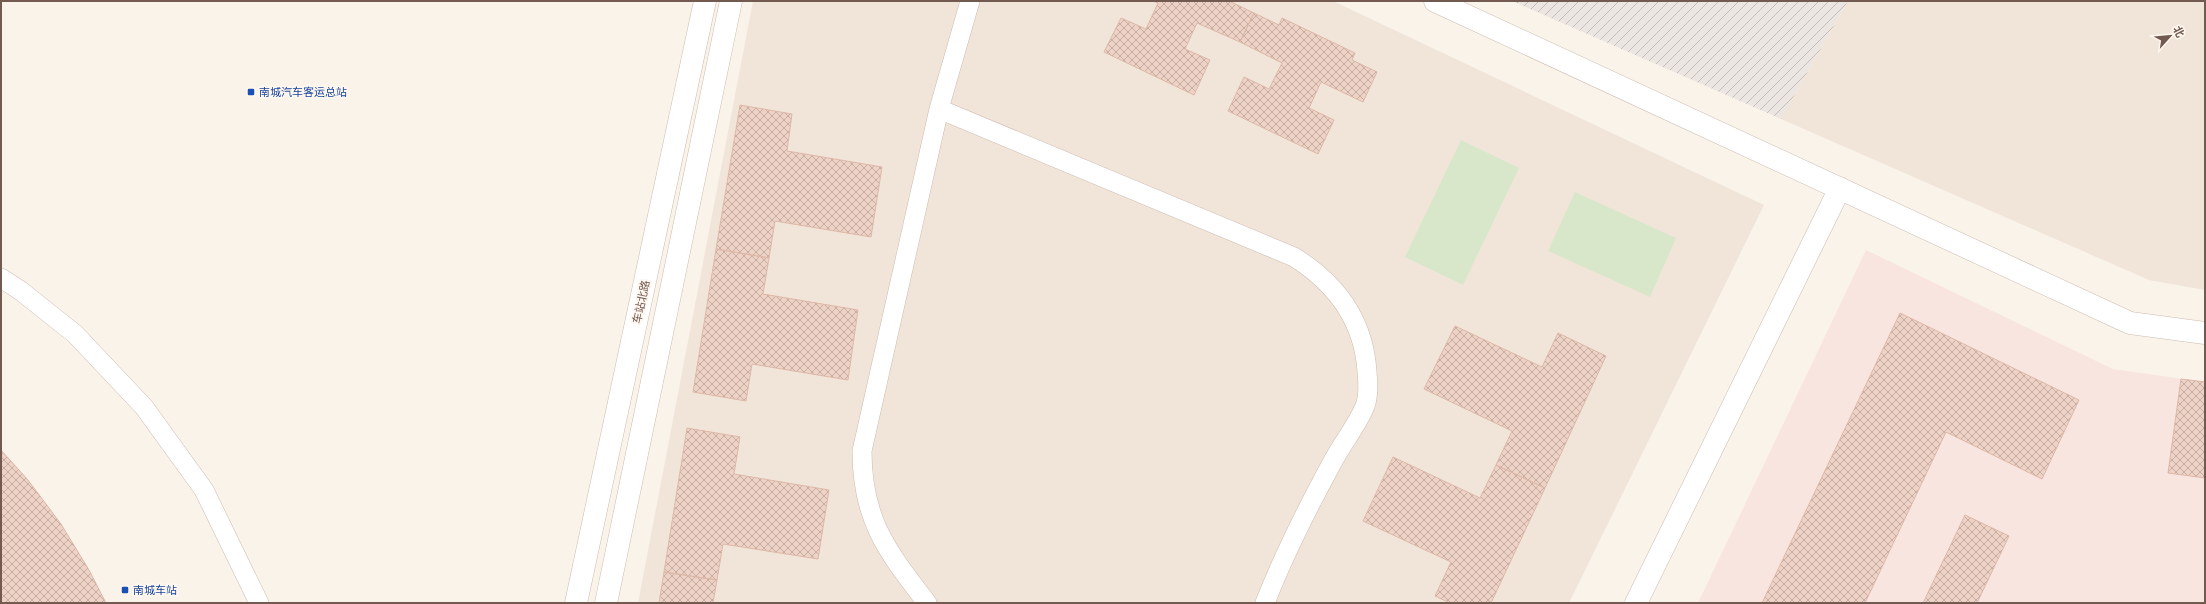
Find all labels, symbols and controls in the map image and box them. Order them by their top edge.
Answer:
north arrow [2150,16,2190,56]
text: 北 [2170,23,2188,40]
place label: 南城汽车客运总站 [259,85,347,99]
marker: 南城汽车客运总站 [246,87,256,97]
street label: 车站北路 [630,279,652,325]
place label: 南城车站 [133,583,177,597]
marker: 南城车站 [120,585,130,595]

